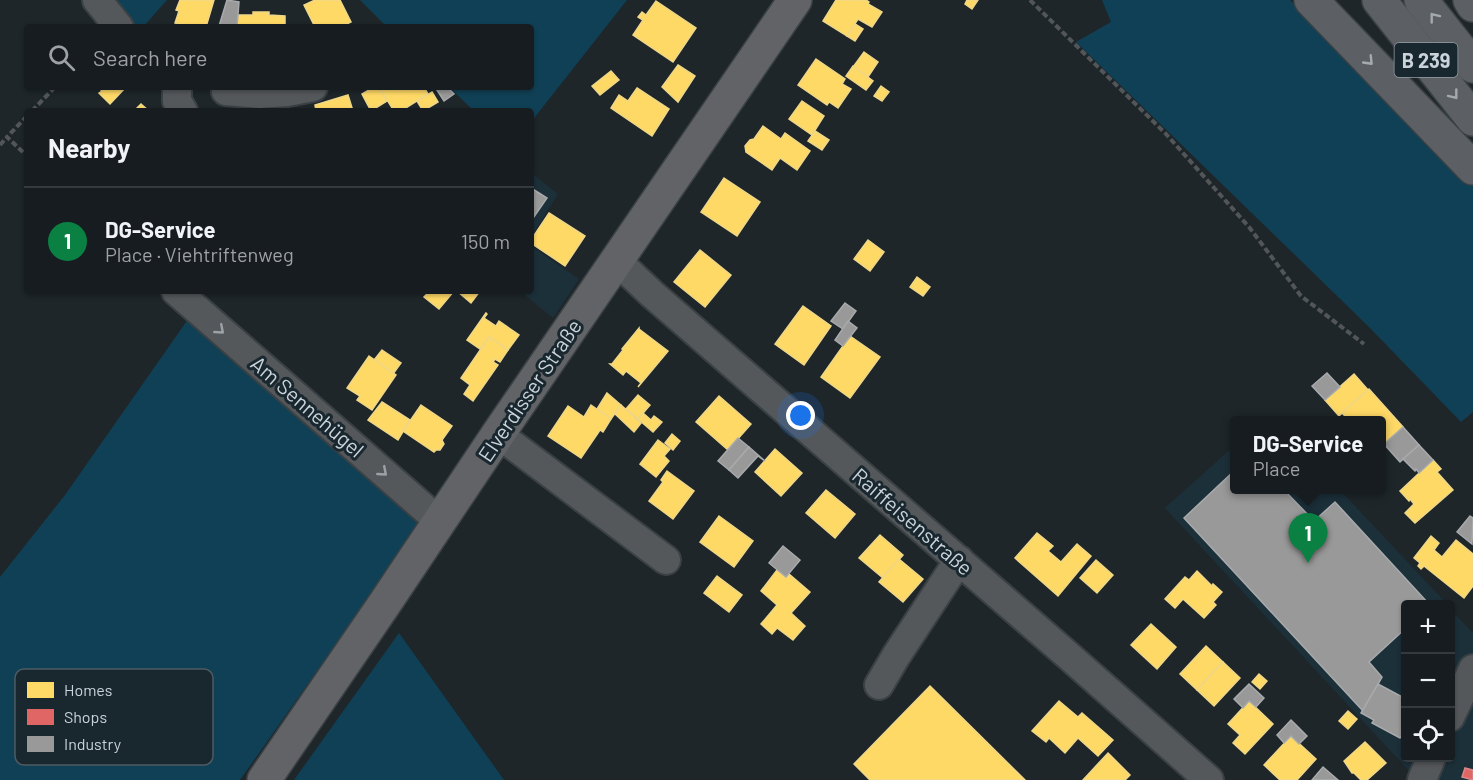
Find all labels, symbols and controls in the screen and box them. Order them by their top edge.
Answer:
one-way arrow [1431,12,1442,23]
search box [24,24,534,90]
icon: search [45,41,78,74]
road number: B 239 [1394,43,1458,77]
text: Search here [93,44,207,70]
one-way arrow [1362,53,1373,64]
one-way arrow [1446,89,1457,100]
text: Nearby [48,132,130,163]
text: DG-Service [105,216,216,242]
text: 1 [64,229,71,253]
text: 150 m [461,229,510,253]
text: Place · Viehtriftenweg [105,242,294,266]
street label: Elverdisser Straße [472,314,586,466]
one-way arrow [213,322,224,333]
street label: Am Sennehügel [246,350,370,462]
your location [786,401,815,430]
popup [1230,416,1386,494]
text: DG-Service [1253,430,1363,456]
text: Place [1253,456,1300,480]
street label: Raiffeisenstraße [848,462,978,580]
one-way arrow [376,465,387,476]
pin: 1 [1288,514,1328,563]
map controls [1401,600,1455,762]
button: + [1401,600,1455,654]
button: − [1401,654,1455,708]
legend [15,669,213,765]
text: Homes [64,680,112,699]
text: Shops [64,707,107,726]
button: locate [1401,708,1455,762]
text: Industry [64,734,122,753]

